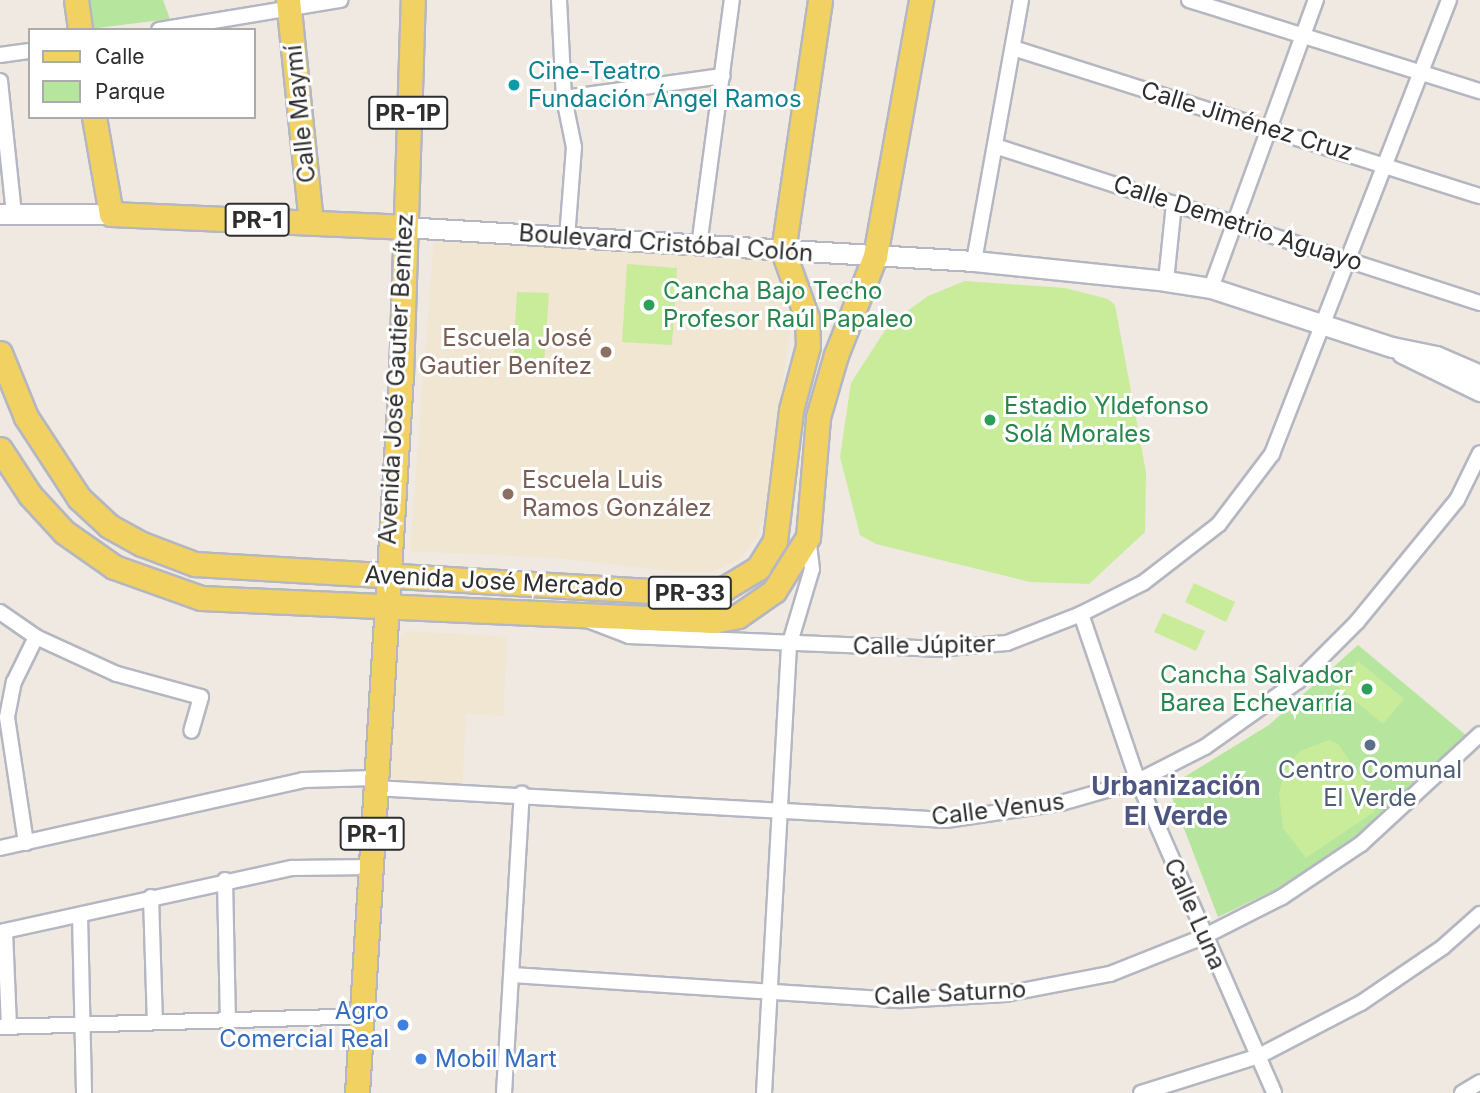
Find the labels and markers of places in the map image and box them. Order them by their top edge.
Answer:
place label: Cine-Teatro Fundación Ángel Ramos [528,57,802,113]
marker: Cine-Teatro Fundación Ángel Ramos [506,77,522,93]
place label: Cancha Bajo Techo Profesor Raúl Papaleo [663,277,913,333]
marker: Cancha Bajo Techo Profesor Raúl Papaleo [641,297,657,313]
place label: Escuela José Gautier Benítez [419,324,592,380]
marker: Escuela José Gautier Benítez [598,344,614,360]
place label: Estadio Yldefonso Solá Morales [1004,392,1209,448]
marker: Estadio Yldefonso Solá Morales [982,412,998,428]
place label: Escuela Luis Ramos González [522,466,712,522]
marker: Escuela Luis Ramos González [500,486,516,502]
place label: Cancha Salvador Barea Echevarría [1160,661,1353,717]
marker: Cancha Salvador Barea Echevarría [1359,681,1375,697]
marker: Centro Comunal El Verde [1362,737,1378,753]
place label: Centro Comunal El Verde [1278,756,1462,812]
place label: Agro Comercial Real [219,997,389,1053]
marker: Agro Comercial Real [395,1017,411,1033]
place label: Mobil Mart [435,1045,557,1073]
marker: Mobil Mart [413,1051,429,1067]

